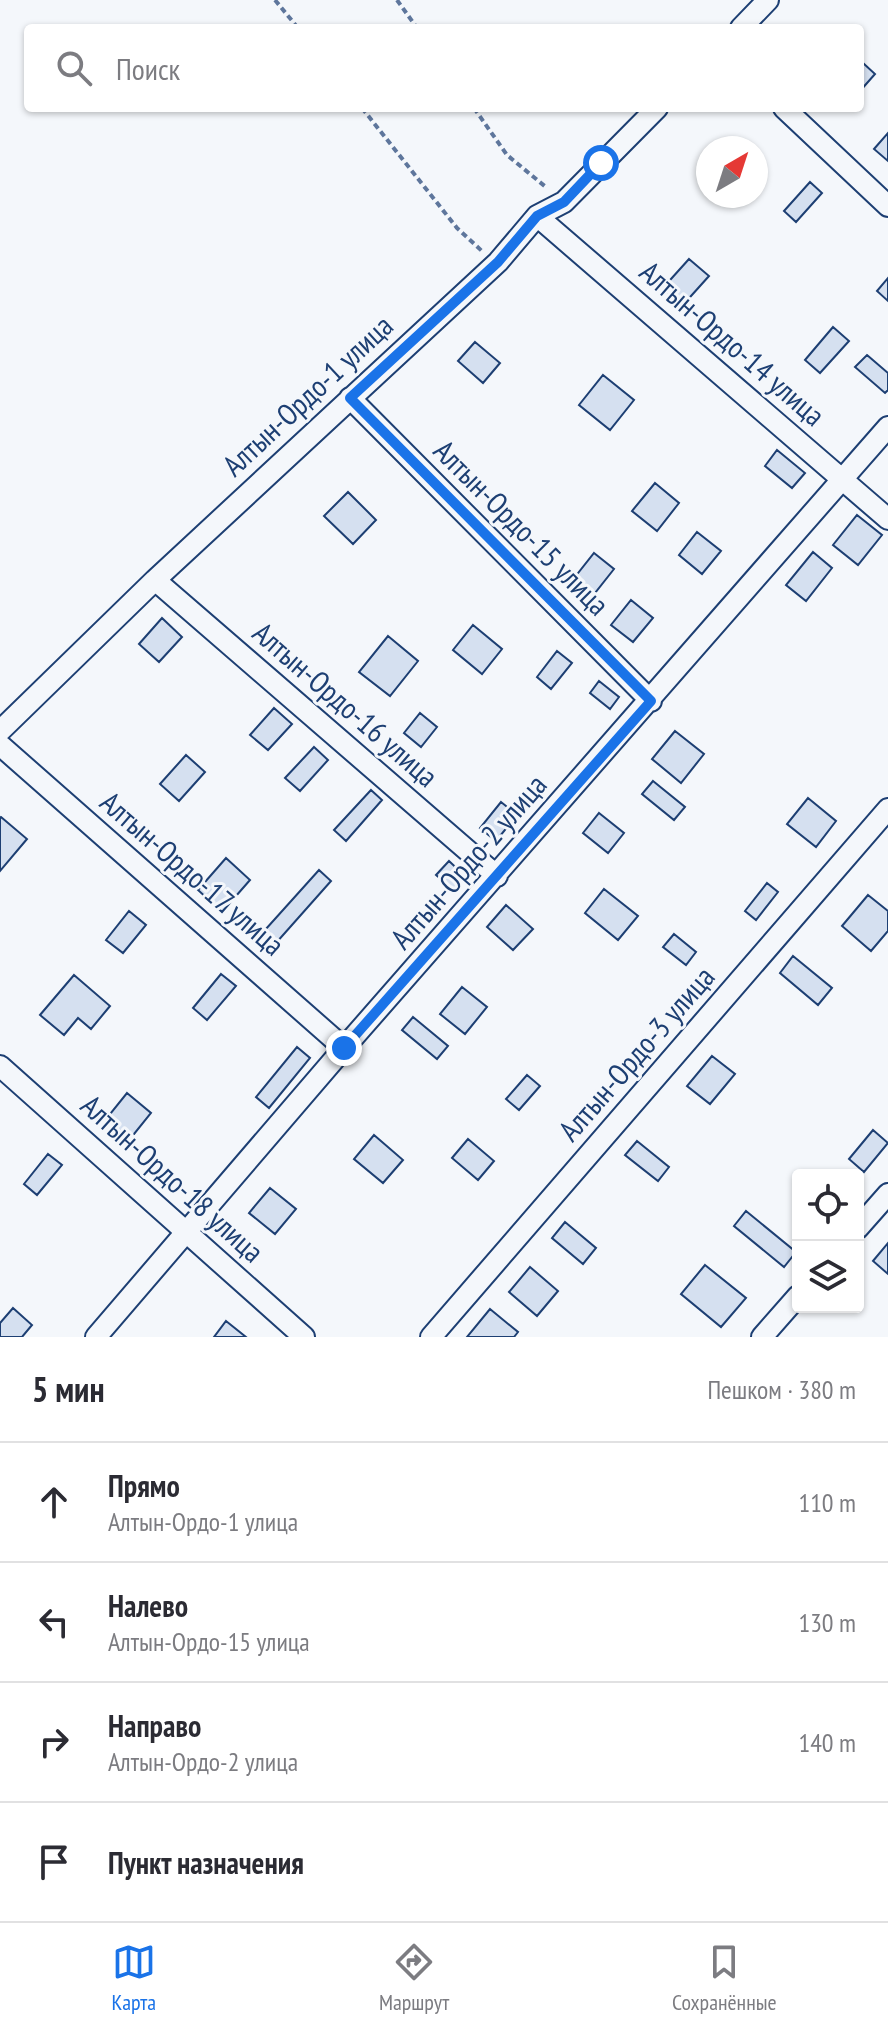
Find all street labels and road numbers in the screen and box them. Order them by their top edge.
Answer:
street label: Алтын-Ордо-14 улица [632,252,834,434]
street label: Алтын-Ордо-1 улица [213,306,400,484]
street label: Алтын-Ордо-15 улица [426,431,618,623]
street label: Алтын-Ордо-16 улица [245,613,447,795]
street label: Алтын-Ордо-2 улица [381,765,555,957]
street label: Алтын-Ордо-17 улица [93,782,293,964]
street label: Алтын-Ордо-3 улица [549,957,723,1149]
street label: Алтын-Ордо-18 улица [73,1086,273,1270]

